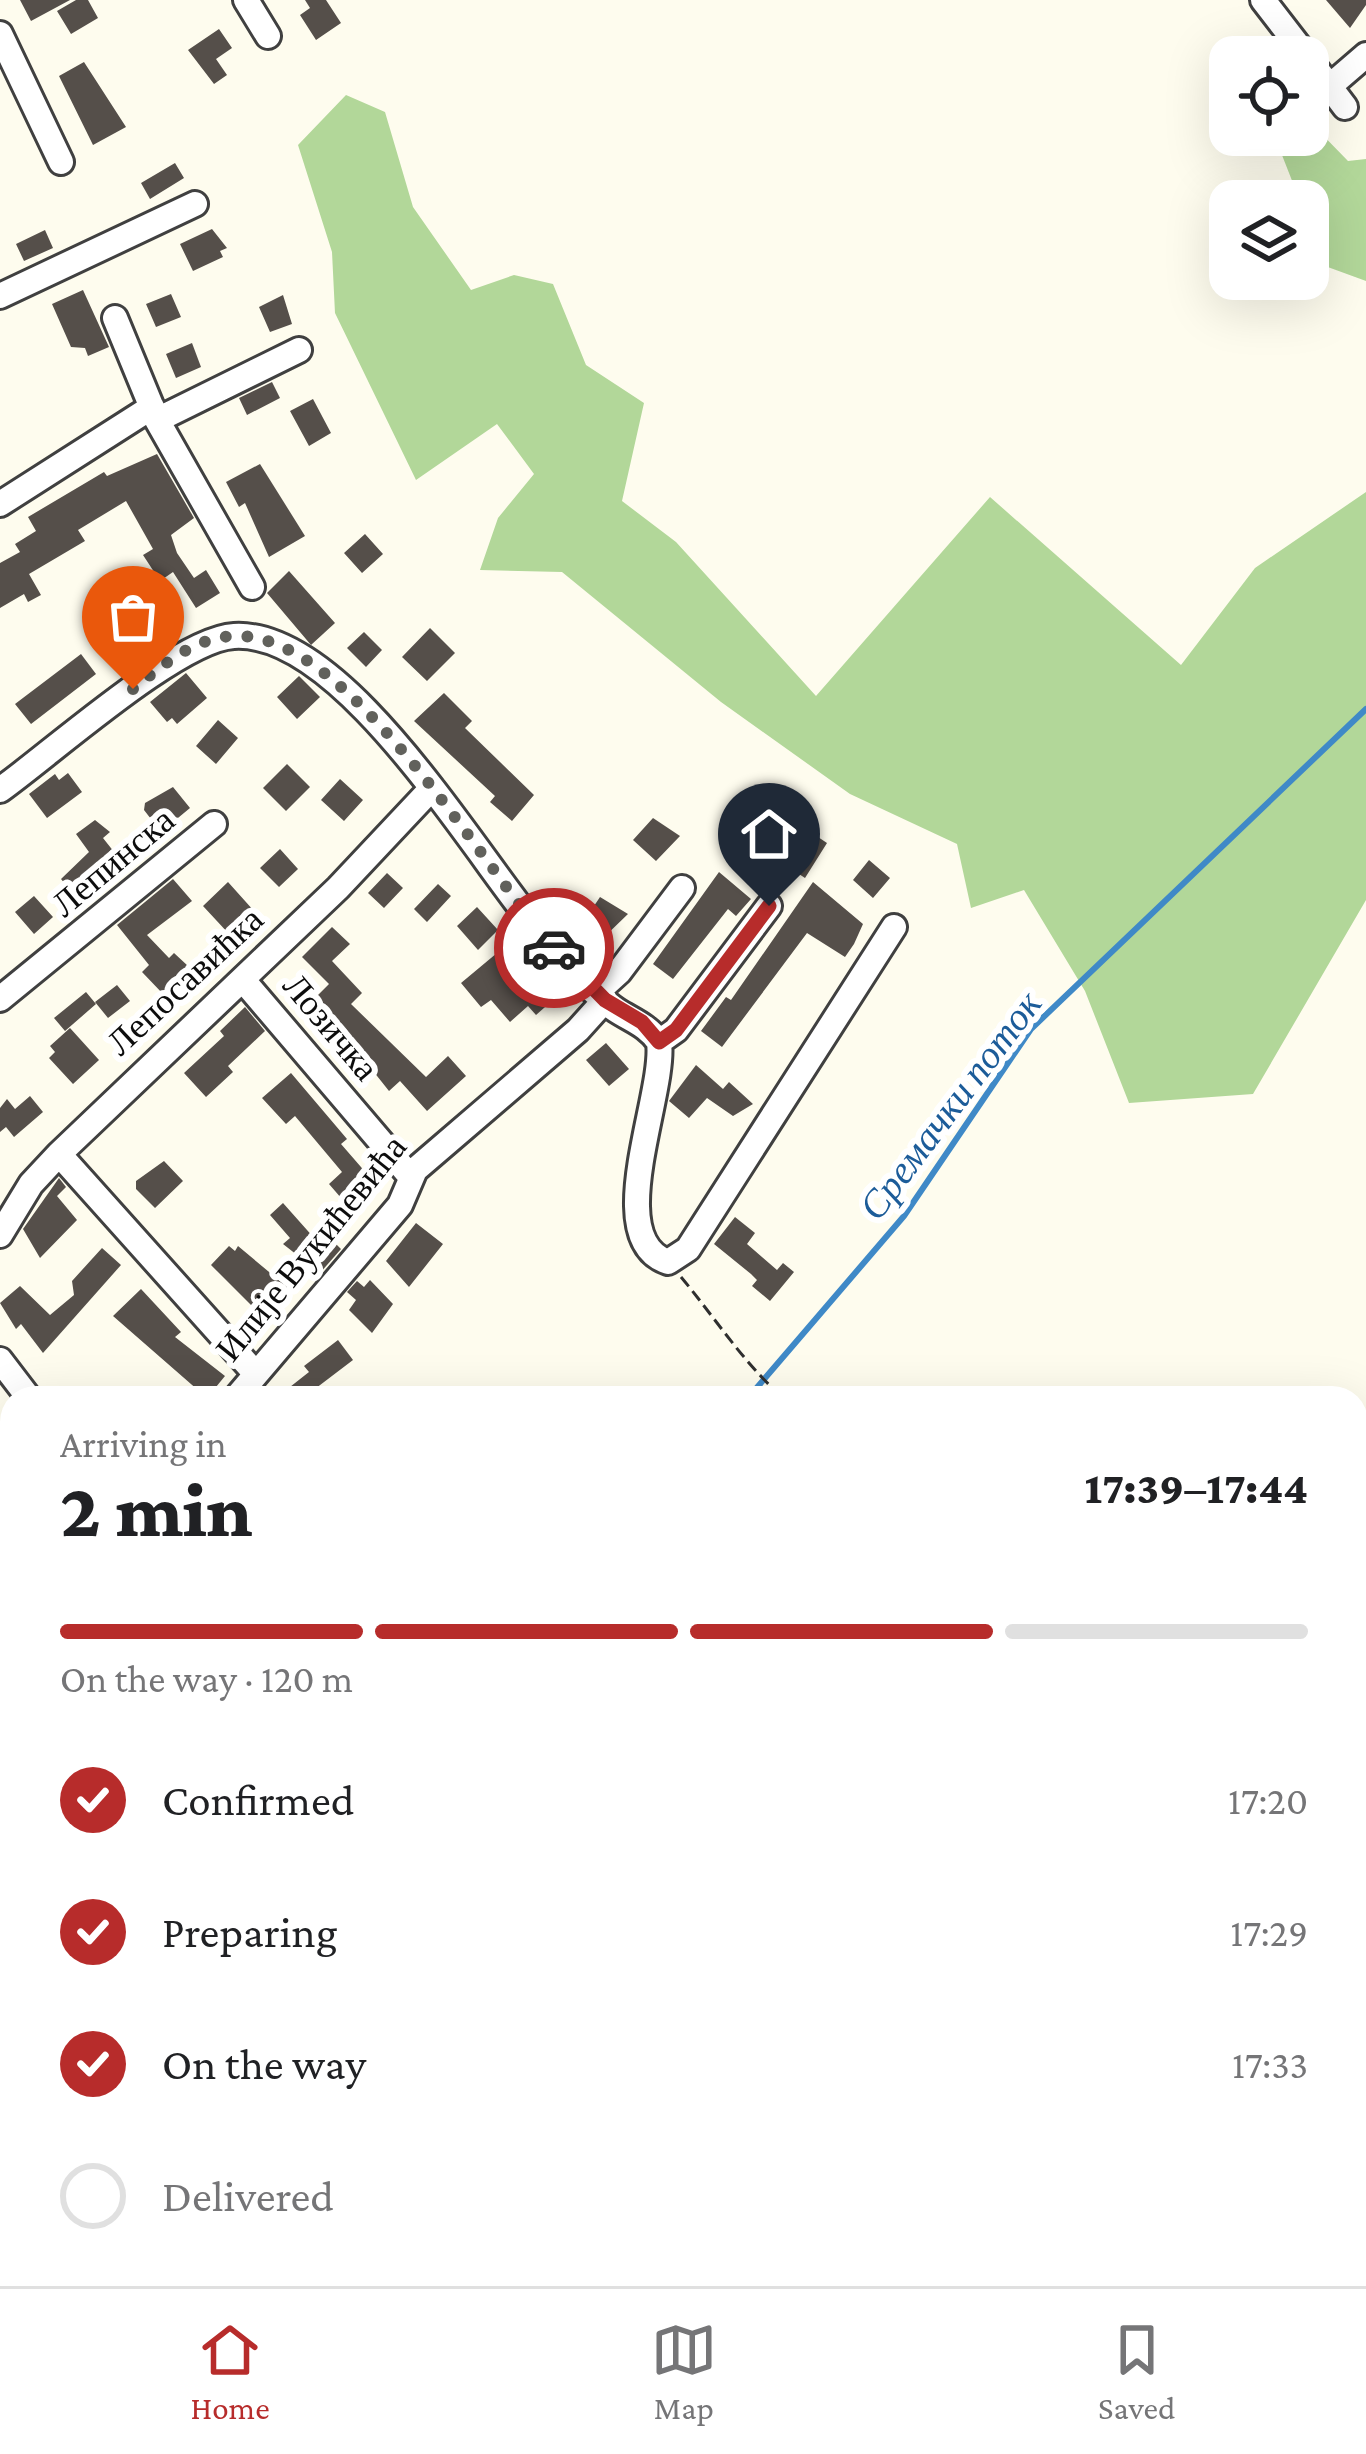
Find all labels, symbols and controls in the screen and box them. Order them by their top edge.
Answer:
map controls [1209,36,1329,300]
button: locate [1209,36,1329,156]
button: layers [1209,180,1329,300]
pin [82,566,184,689]
icon: bag [100,584,166,650]
pin [718,783,820,906]
street label: Лепинска [44,799,182,925]
icon: home [736,801,802,867]
courier [494,888,614,1008]
street label: Лепосавићка [99,899,271,1063]
icon: car [521,915,587,981]
street label: Лозичка [275,966,387,1088]
water label: Сремачки поток [850,982,1051,1228]
street label: Илије Вукићевића [208,1127,414,1369]
text: Arriving in [60,1422,227,1465]
text: 17:39–17:44 [1084,1463,1308,1513]
text: 2 min [60,1466,253,1553]
text: On the way · 120 m [60,1657,353,1700]
icon: check [60,1767,126,1833]
text: Confirmed [162,1775,354,1825]
text: 17:20 [1228,1779,1308,1822]
icon: check [60,1899,126,1965]
text: Preparing [162,1907,338,1957]
text: 17:29 [1230,1911,1308,1954]
icon: check [60,2031,126,2097]
text: On the way [162,2039,366,2089]
text: 17:33 [1232,2043,1308,2086]
text: Delivered [162,2171,334,2221]
tab: Home [191,2317,270,2426]
tab: Map [651,2317,717,2426]
tab: Saved [1098,2317,1175,2426]

